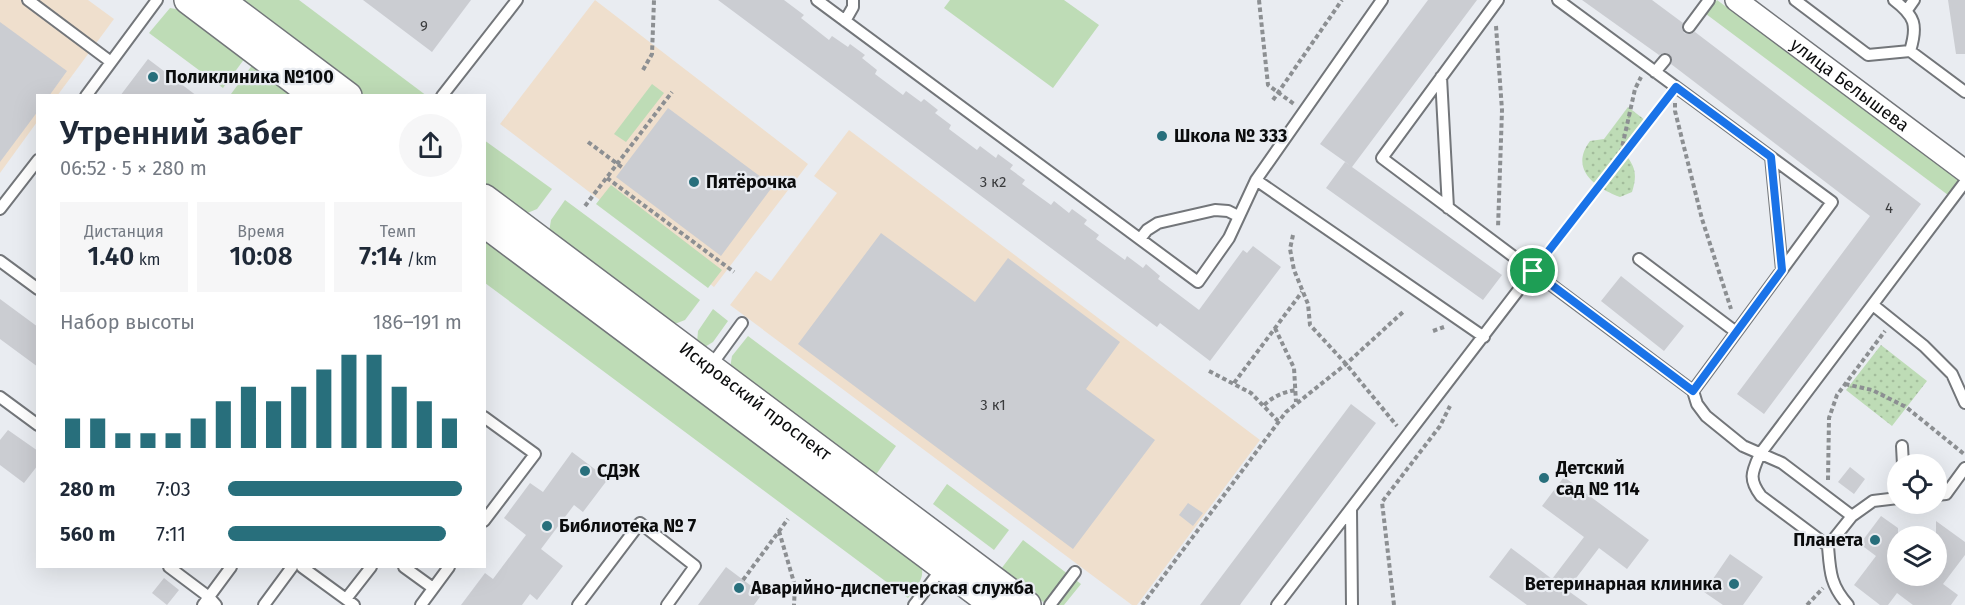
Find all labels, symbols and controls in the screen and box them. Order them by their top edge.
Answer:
house number: 9 [420,17,428,35]
street label: улица Белышева [1786,33,1913,136]
place label: Поликлиника №100 [165,66,334,88]
marker: Поликлиника №100 [146,70,160,84]
text: Утренний забег [60,113,303,153]
button: share [399,114,462,177]
place label: Школа № 333 [1174,125,1287,147]
marker: Школа № 333 [1155,129,1169,143]
text: 06:52 · 5 × 280 m [60,156,207,180]
place label: Пятёрочка [706,171,797,193]
house number: 3 к2 [980,173,1006,191]
marker: Пятёрочка [687,175,701,189]
house number: 4 [1885,199,1893,217]
text: Дистанция [84,222,164,241]
text: Время [237,222,285,241]
text: Темп [380,222,416,241]
text: 1.40 [87,241,134,272]
text: 10:08 [229,241,293,272]
text: 7:14 [359,241,403,272]
pin [1507,245,1558,296]
text: km [134,250,161,269]
text: /km [403,250,437,269]
icon: arrive [1516,254,1549,287]
text: Набор высоты [60,310,195,334]
text: 186–191 m [373,310,462,334]
street label: Искровский проспект [675,337,836,466]
house number: 3 к1 [980,396,1006,414]
map controls [1887,454,1947,586]
button: locate [1887,454,1947,514]
place label: Детский сад № 114 [1555,457,1640,500]
place label: СДЭК [597,460,640,482]
marker: СДЭК [578,464,592,478]
marker: Детский сад № 114 [1537,471,1551,485]
text: 280 m [60,477,115,501]
text: 7:03 [156,477,191,501]
place label: Библиотека № 7 [559,515,697,537]
marker: Библиотека № 7 [540,519,554,533]
text: 560 m [60,522,115,546]
text: 7:11 [156,522,186,546]
button: layers [1887,526,1947,586]
place label: Планета [1793,529,1863,551]
marker: Планета [1868,533,1882,547]
place label: Ветеринарная клиника [1525,573,1722,595]
place label: Аварийно-диспетчерская служба [750,577,1034,599]
marker: Ветеринарная клиника [1727,577,1741,591]
marker: Аварийно-диспетчерская служба [732,581,746,595]

